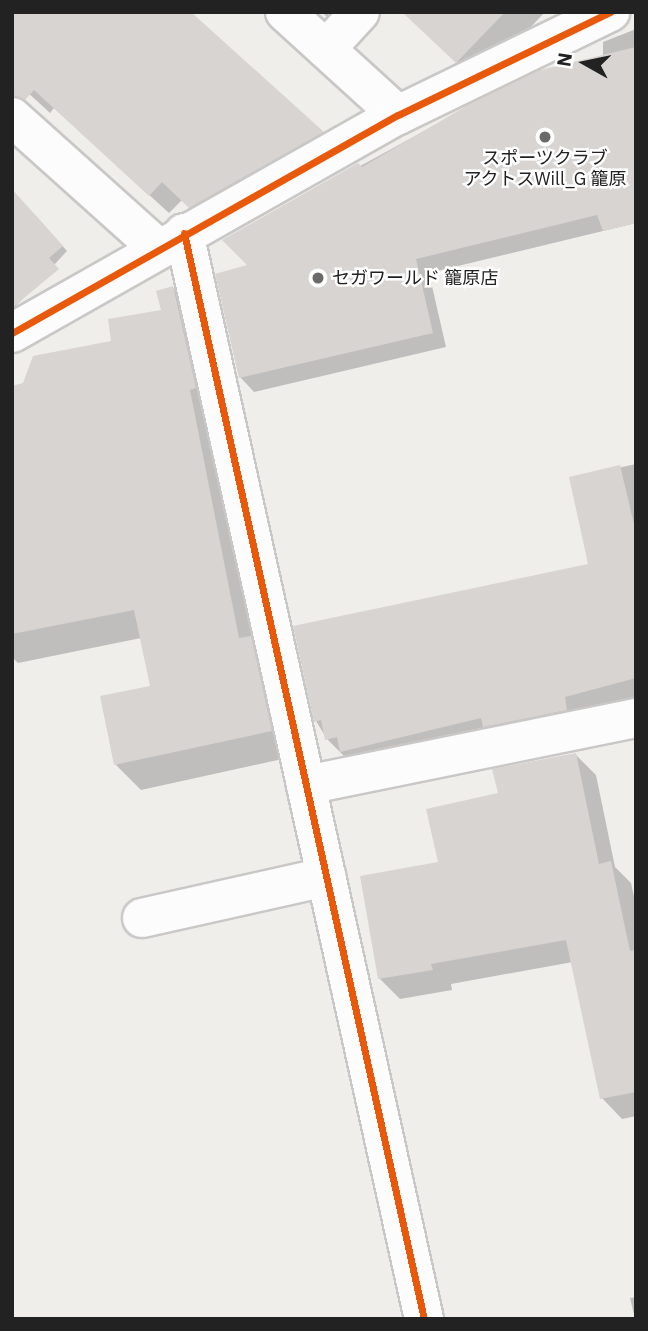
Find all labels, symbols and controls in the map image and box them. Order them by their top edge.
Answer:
north arrow [550,28,620,98]
text: N [551,51,577,68]
marker: スポーツクラブ アクトスWill_G 籠原 [537,129,553,145]
place label: スポーツクラブ アクトスWill_G 籠原 [463,148,627,190]
place label: セガワールド 籠原店 [332,267,498,289]
marker: セガワールド 籠原店 [310,270,326,286]

